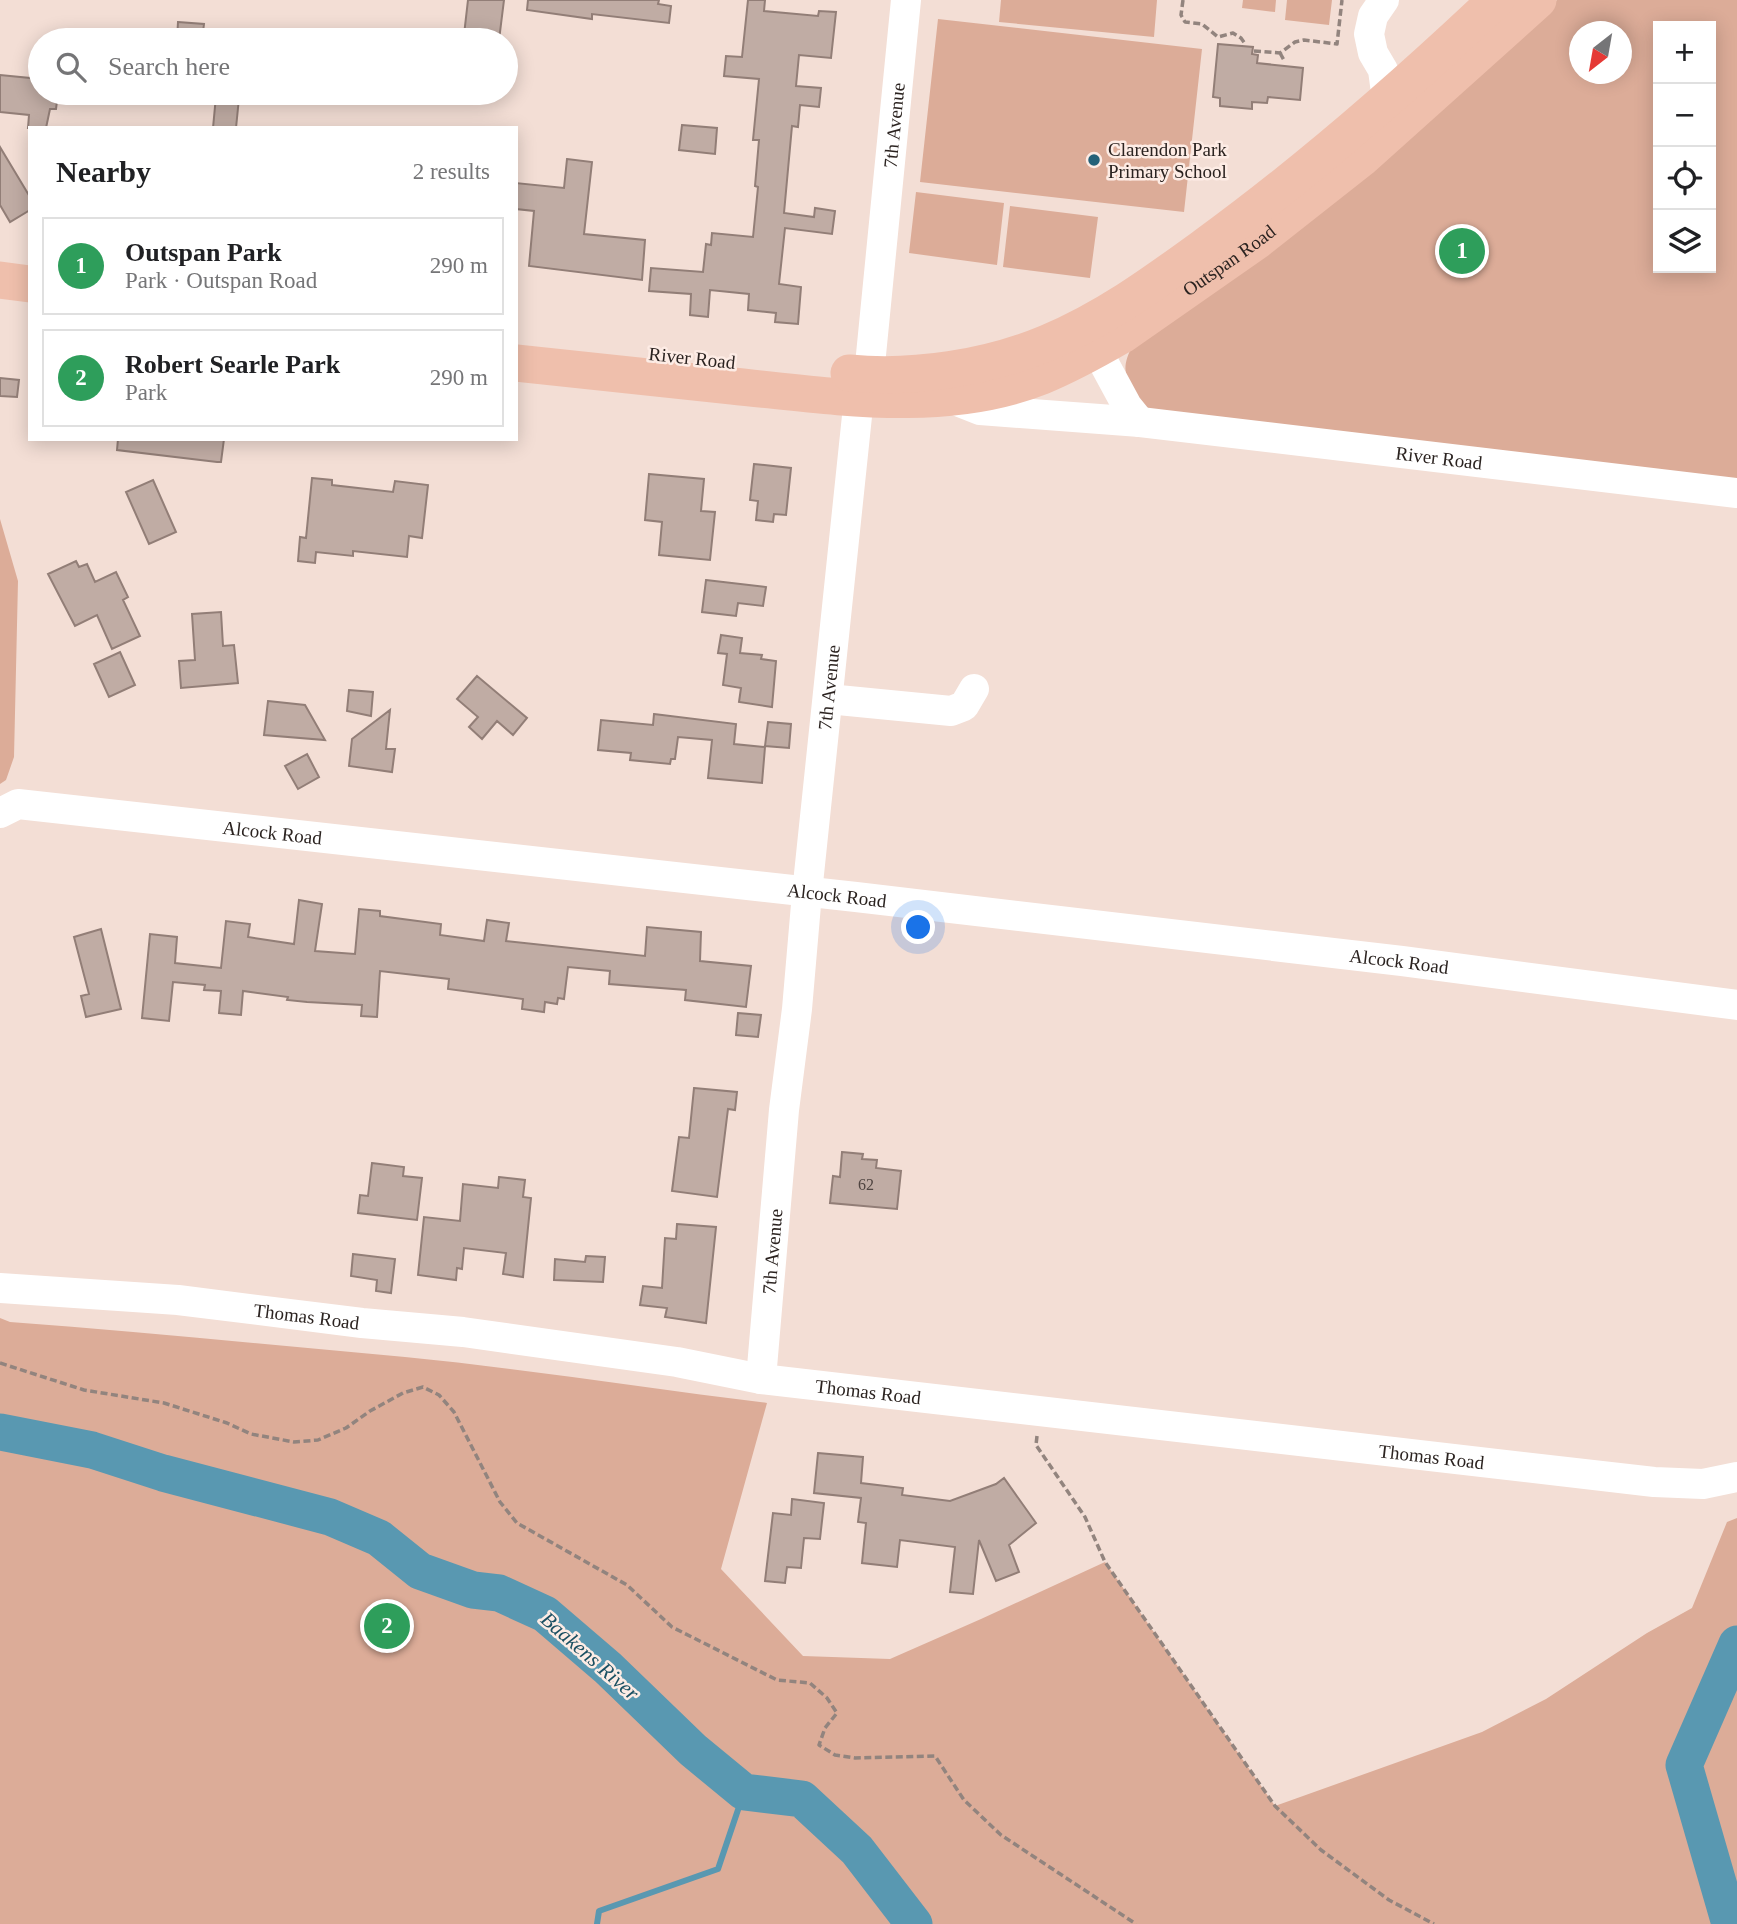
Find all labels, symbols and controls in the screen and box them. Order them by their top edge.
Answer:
north arrow [1569,21,1632,84]
map controls [1653,21,1716,273]
button: + [1653,21,1716,84]
search box [28,28,518,105]
icon: search [52,48,90,86]
text: Search here [108,52,230,81]
street label: 7th Avenue [879,82,908,169]
button: − [1653,84,1716,147]
place label: Clarendon Park Primary School [1108,139,1227,182]
button: locate [1653,147,1716,210]
marker: Clarendon Park Primary School [1086,152,1102,168]
text: Nearby [56,155,151,188]
text: 2 results [413,159,490,184]
button: layers [1653,210,1716,273]
street label: Outspan Road [1179,220,1280,300]
pin: 1 [1439,225,1485,277]
text: Outspan Park [125,238,282,267]
text: 1 [75,253,87,278]
text: 290 m [430,253,488,278]
text: Park · Outspan Road [125,268,317,293]
street label: River Road [648,343,737,373]
text: Robert Searle Park [125,350,340,379]
text: 2 [75,365,87,390]
text: 290 m [430,365,488,390]
text: Park [125,380,167,405]
street label: River Road [1394,442,1484,473]
street label: 7th Avenue [814,644,843,731]
street label: Alcock Road [222,816,324,848]
street label: Alcock Road [786,879,888,911]
your location [901,910,935,944]
street label: Alcock Road [1348,944,1450,978]
house number: 62 [858,1176,874,1193]
street label: 7th Avenue [758,1208,786,1295]
street label: Thomas Road [253,1299,361,1333]
street label: Thomas Road [814,1375,923,1408]
street label: Thomas Road [1378,1440,1486,1473]
pin: 2 [364,1600,410,1652]
water label: Baakens River [536,1607,644,1706]

